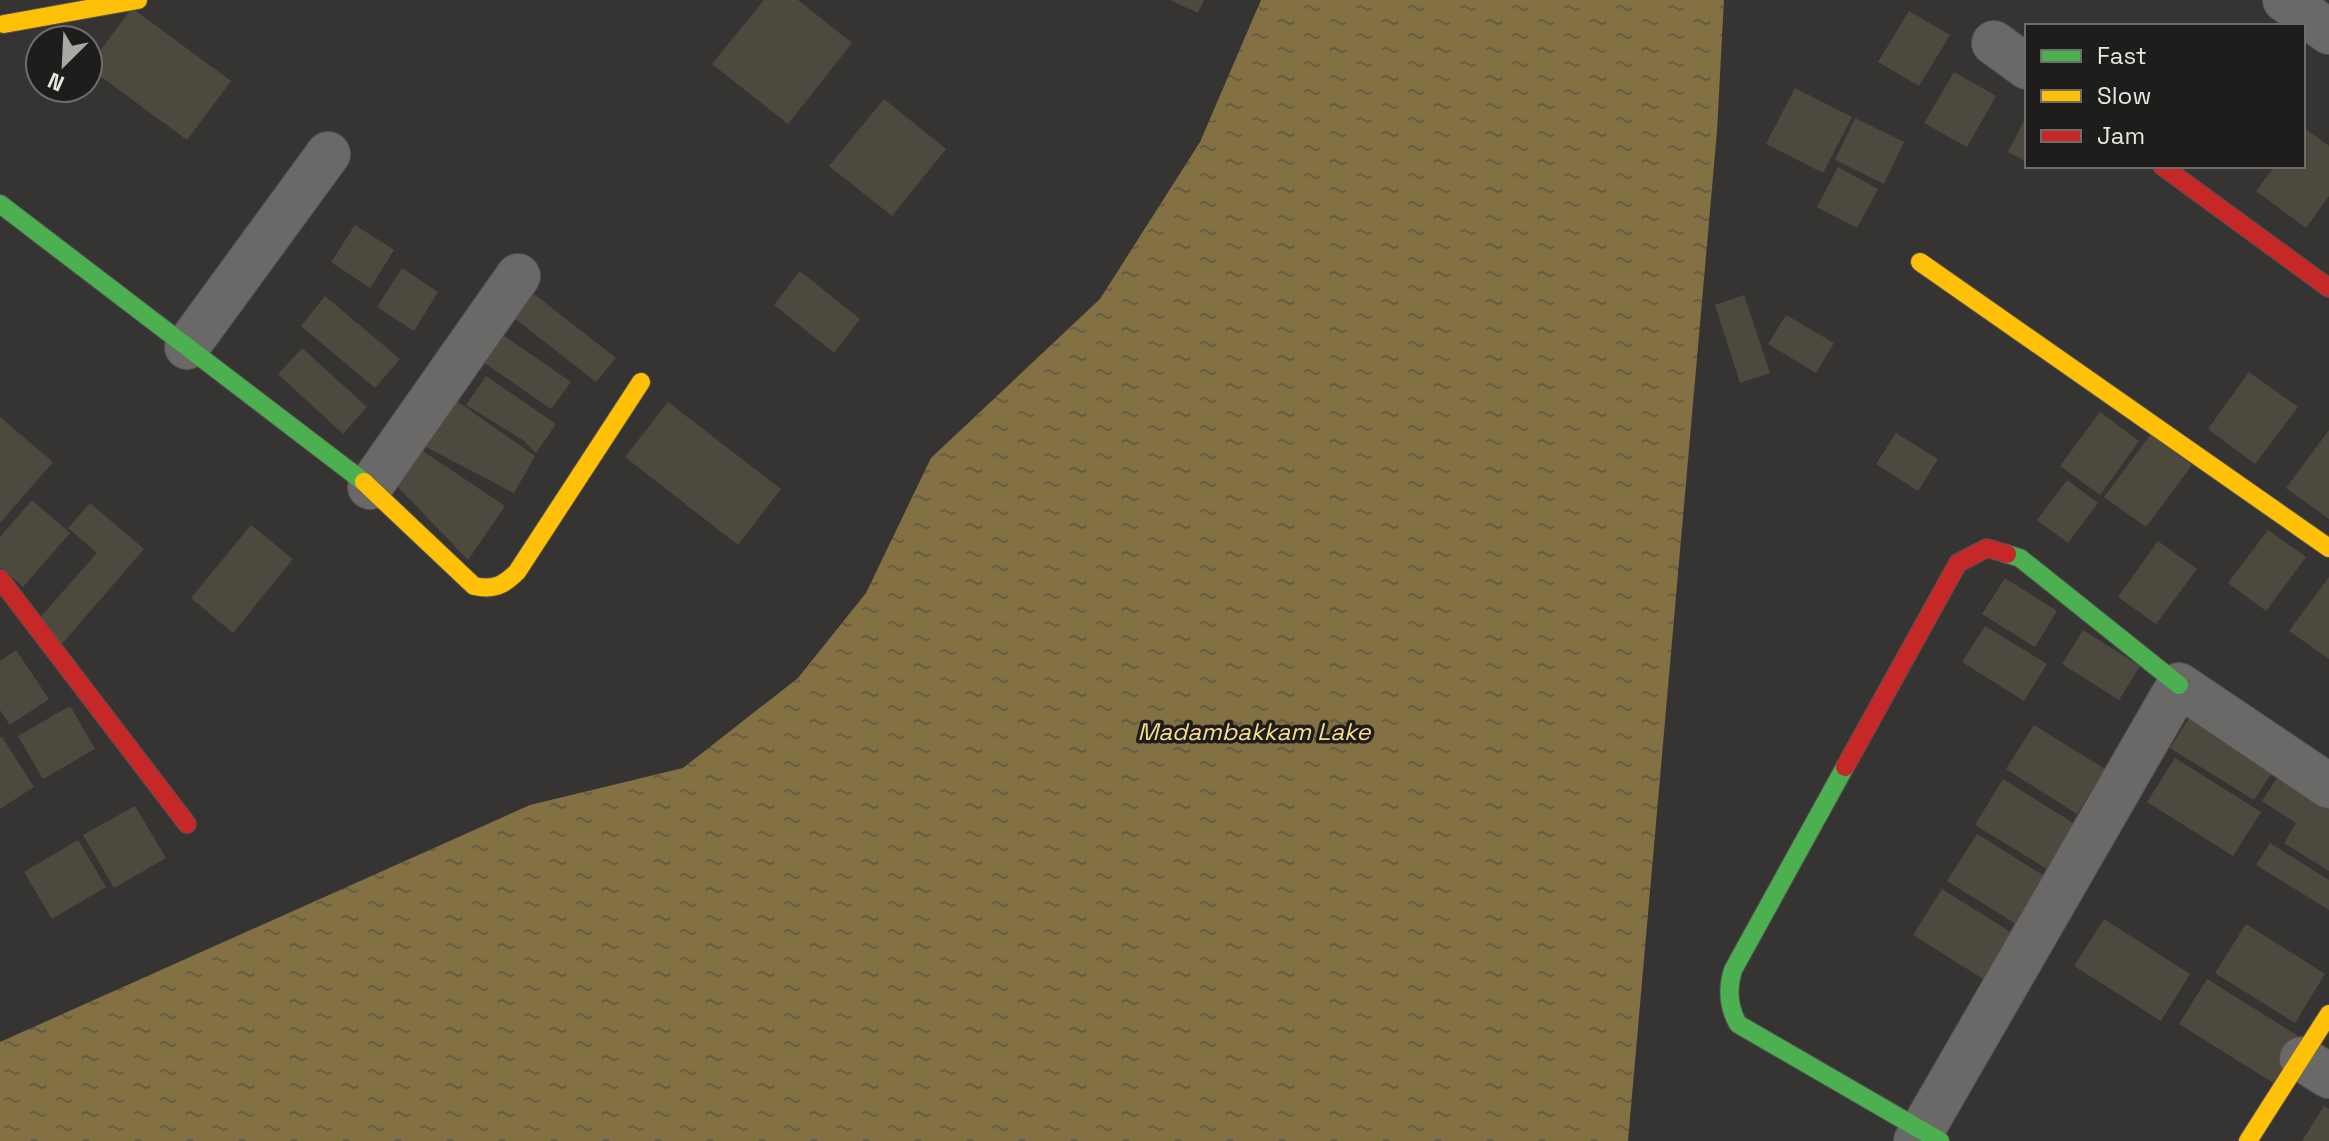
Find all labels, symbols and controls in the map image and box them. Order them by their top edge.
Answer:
north arrow [24,24,104,104]
legend [2025,24,2305,168]
text: Fast [2097,40,2147,71]
text: N [43,66,68,98]
text: Slow [2097,80,2151,111]
text: Jam [2097,120,2145,151]
water label: Madambakkam Lake [1138,716,1371,747]

